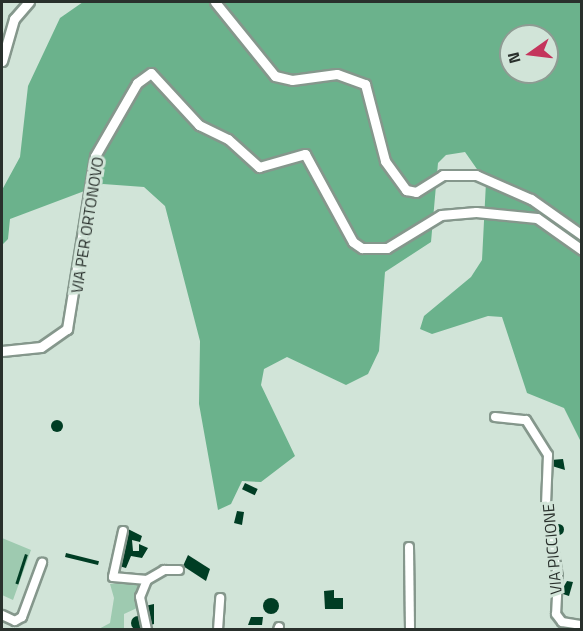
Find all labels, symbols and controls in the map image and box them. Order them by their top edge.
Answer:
north arrow [499,24,559,84]
text: N [500,50,526,66]
street label: VIA PER ORTONOVO [67,155,107,295]
street label: VIA PICCIONE [538,503,566,595]

